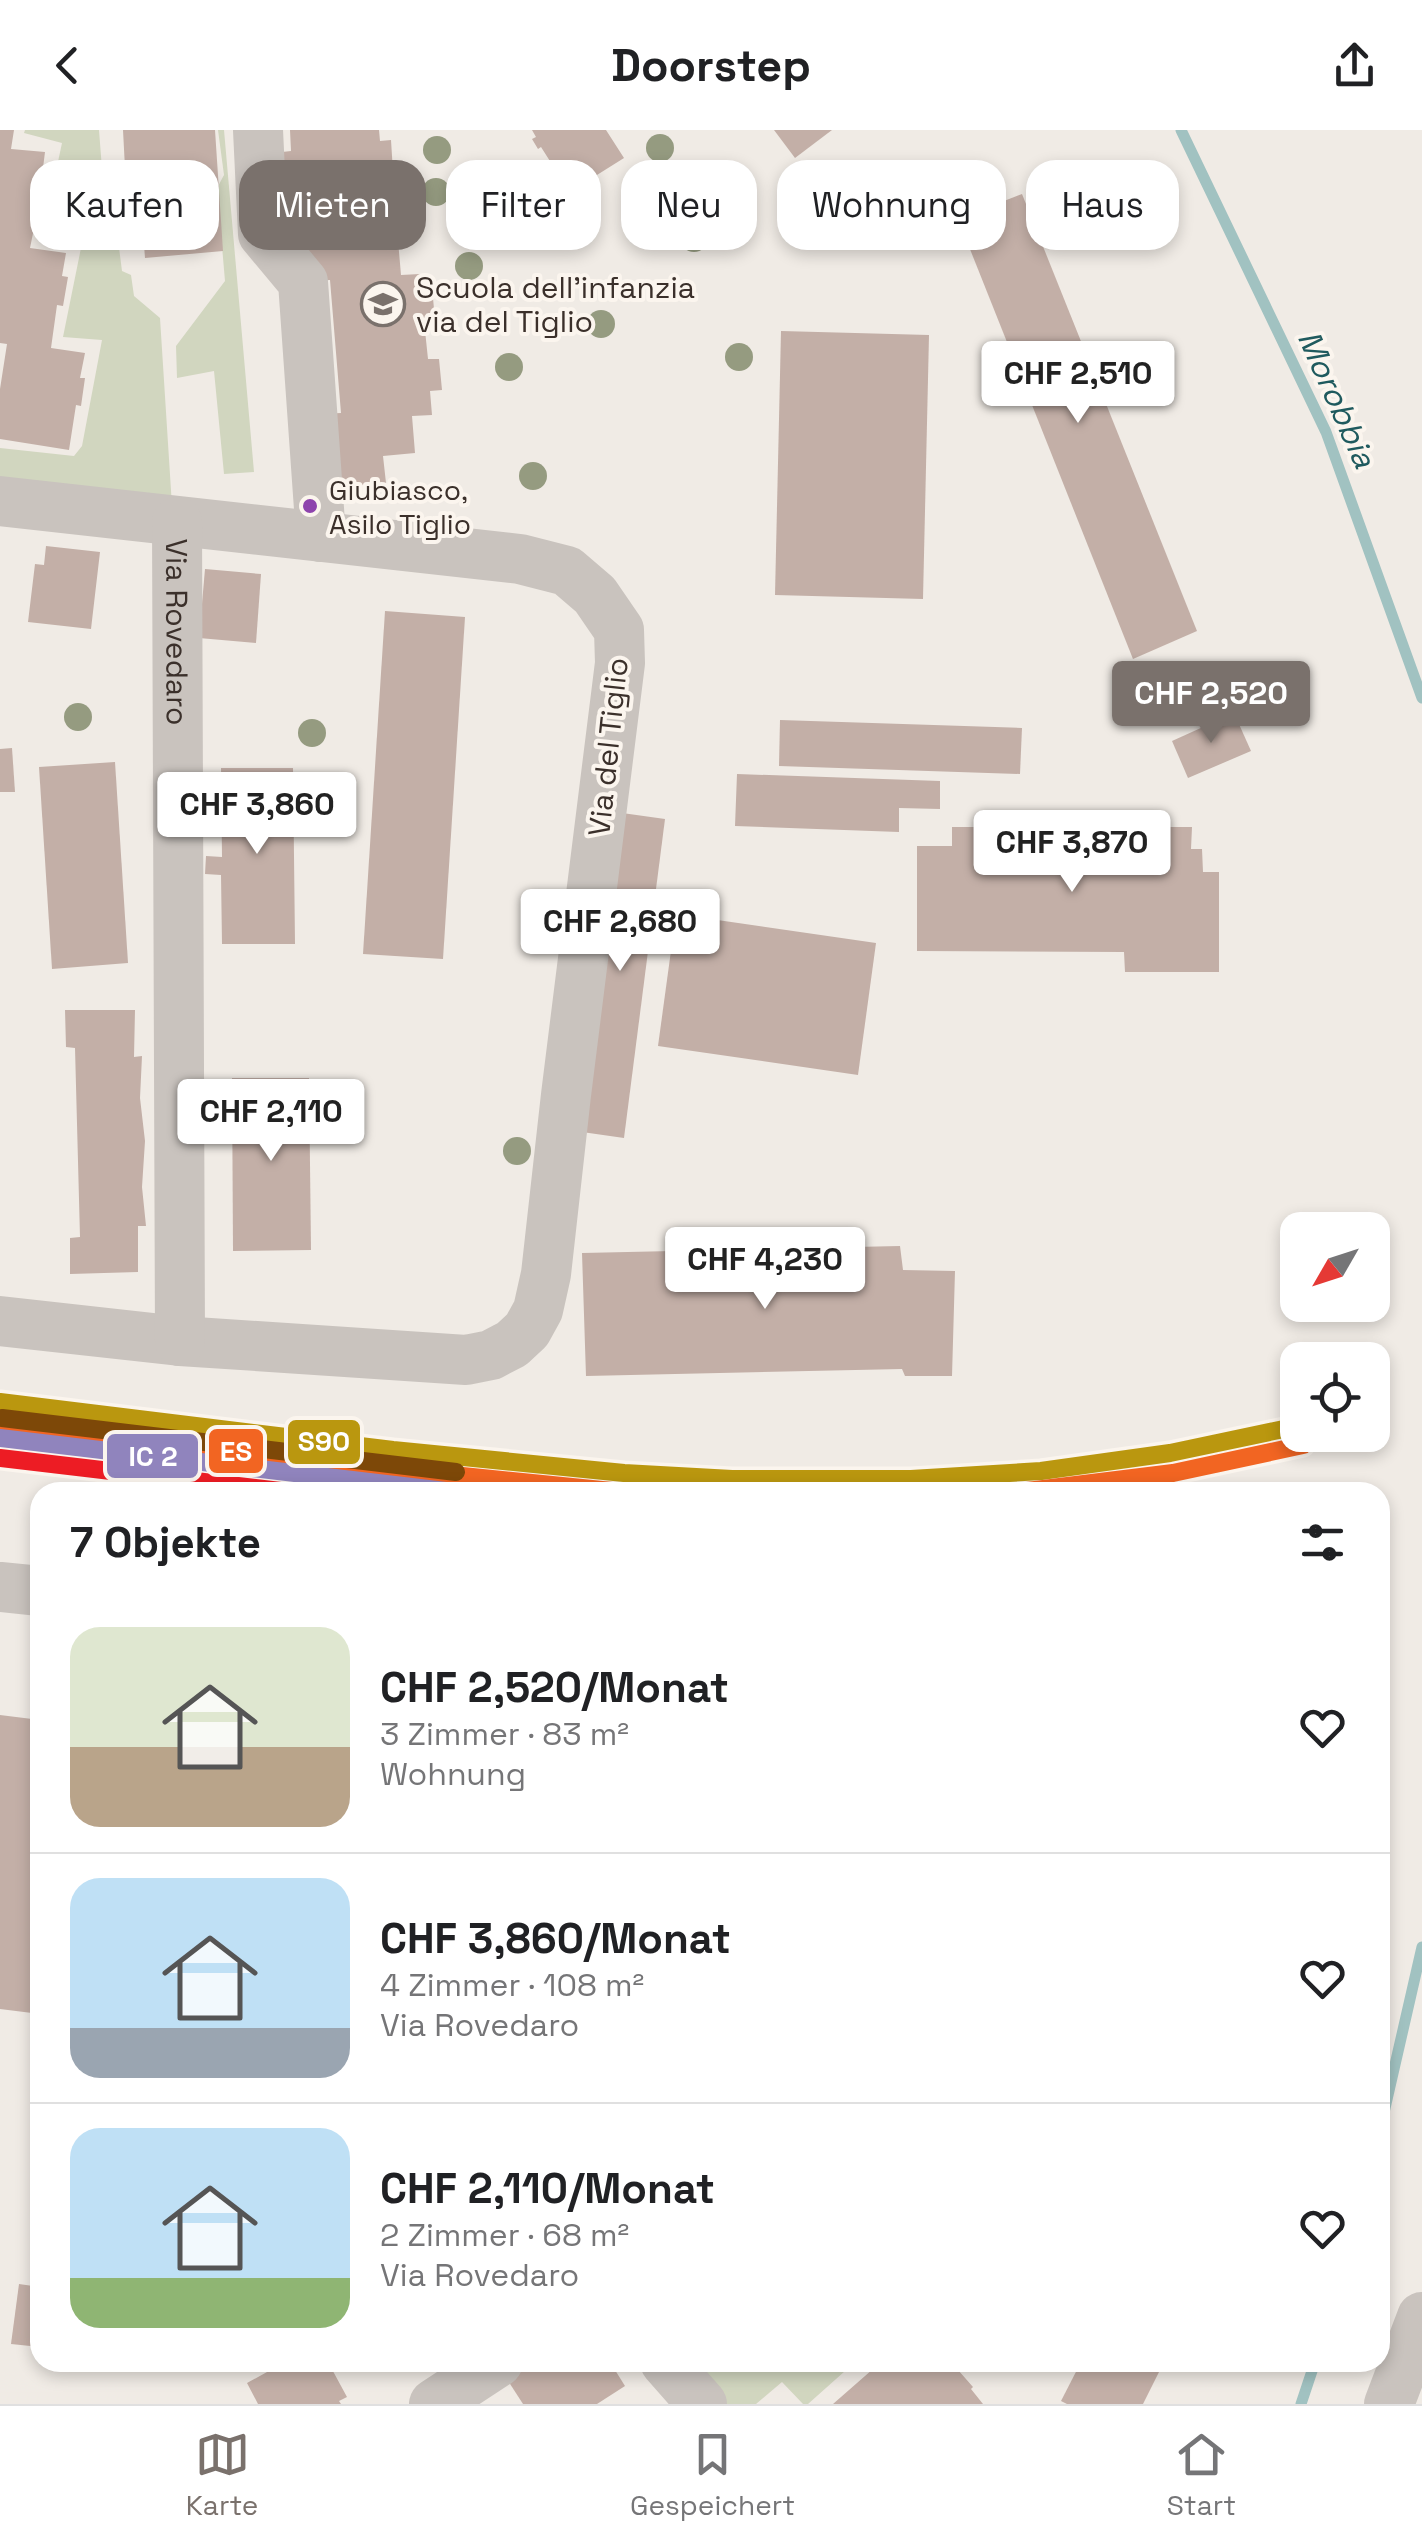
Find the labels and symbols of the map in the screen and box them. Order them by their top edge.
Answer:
place label: Scuola dell’infanzia via del Tiglio [416,268,695,341]
school or university icon: Scuola dell’infanzia via del Tiglio [360,281,406,327]
water label: Morobbia [1289,324,1385,474]
pin: CHF 2,510 [964,341,1192,426]
place label: Giubiasco, Asilo Tiglio [329,472,471,542]
marker: Giubiasco, Asilo Tiglio [300,496,320,516]
street label: Via Rovedaro [158,538,197,726]
street label: Via del Tiglio [579,656,637,838]
pin: CHF 2,520 [1097,661,1325,746]
pin: CHF 3,860 [143,772,371,857]
pin: CHF 3,870 [958,810,1186,895]
pin: CHF 2,680 [506,889,734,974]
pin: CHF 2,110 [157,1079,385,1164]
north arrow [1280,1212,1390,1322]
pin: CHF 4,230 [651,1227,879,1312]
line badge: S90 [286,1418,362,1466]
text: S90 [298,1423,350,1459]
line badge: ES [207,1427,265,1475]
line badge: IC 2 [105,1432,200,1480]
text: ES [220,1433,252,1469]
text: IC 2 [128,1438,178,1474]

